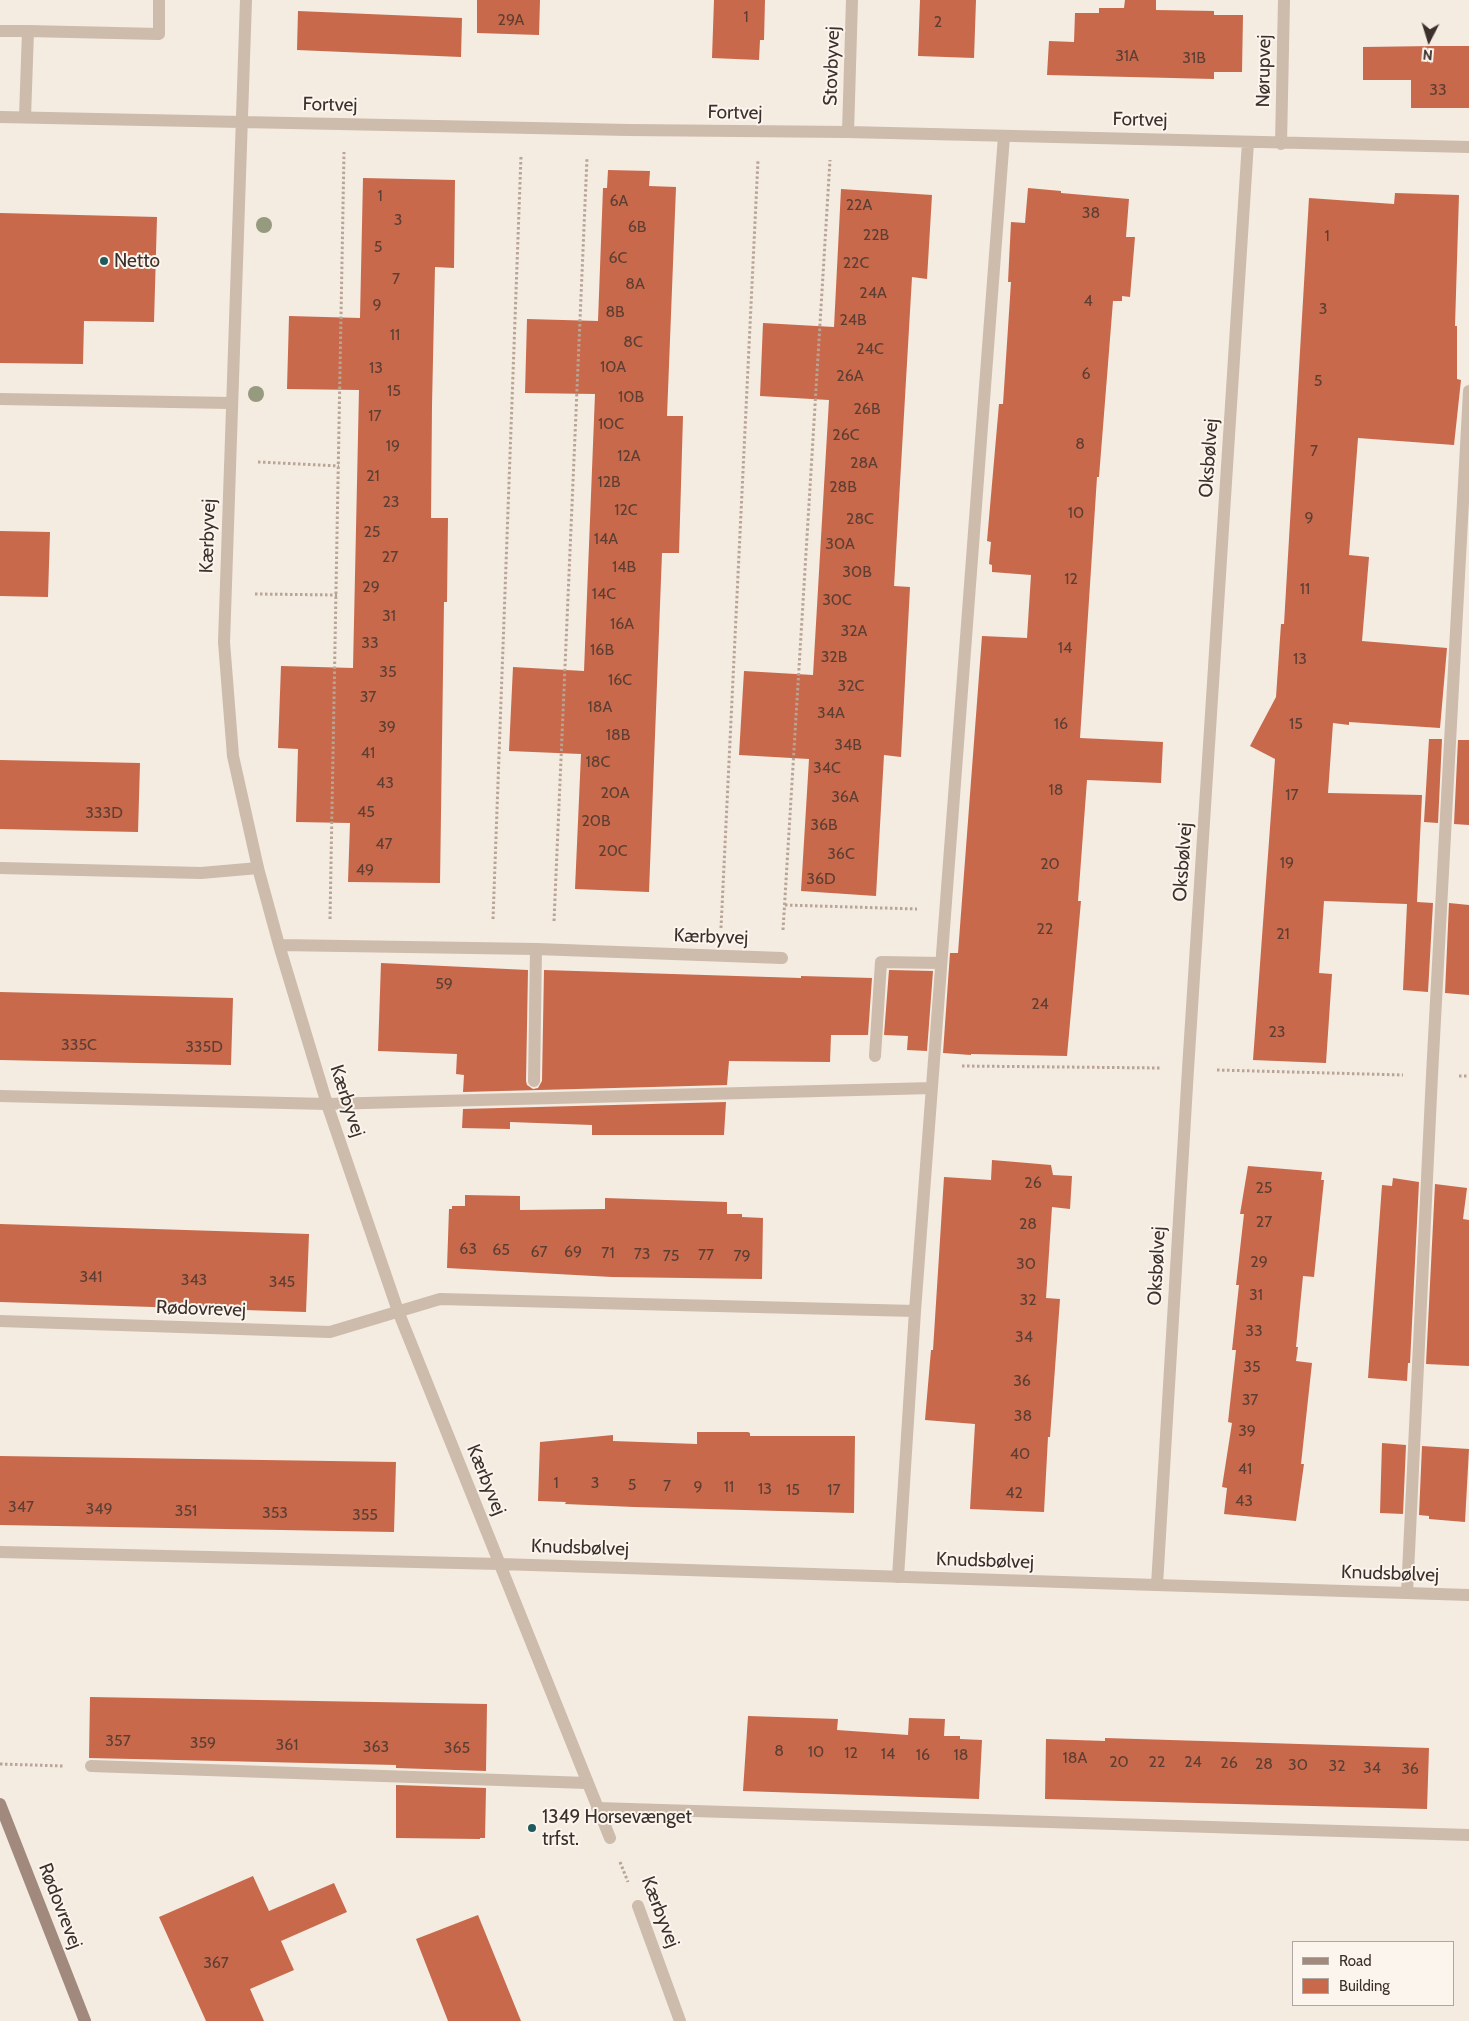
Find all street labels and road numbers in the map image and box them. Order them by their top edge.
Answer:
street label: Stovbyvej [819,26,845,106]
street label: Nørupvej [1252,34,1276,108]
street label: Fortvej [302,93,358,117]
street label: Fortvej [707,101,763,125]
street label: Fortvej [1112,108,1168,132]
street label: Oksbølvej [1195,418,1223,498]
street label: Kærbyvej [195,498,221,574]
street label: Oksbølvej [1169,822,1197,902]
street label: Kærbyvej [673,924,749,950]
street label: Kærbyvej [325,1062,369,1140]
street label: Oksbølvej [1144,1226,1170,1306]
street label: Rødovrevej [156,1296,246,1322]
street label: Kærbyvej [461,1441,511,1519]
street label: Knudsbølvej [531,1535,629,1561]
street label: Knudsbølvej [936,1548,1034,1574]
street label: Knudsbølvej [1341,1561,1439,1587]
street label: Rødovrevej [33,1860,87,1952]
street label: Kærbyvej [636,1873,684,1951]

